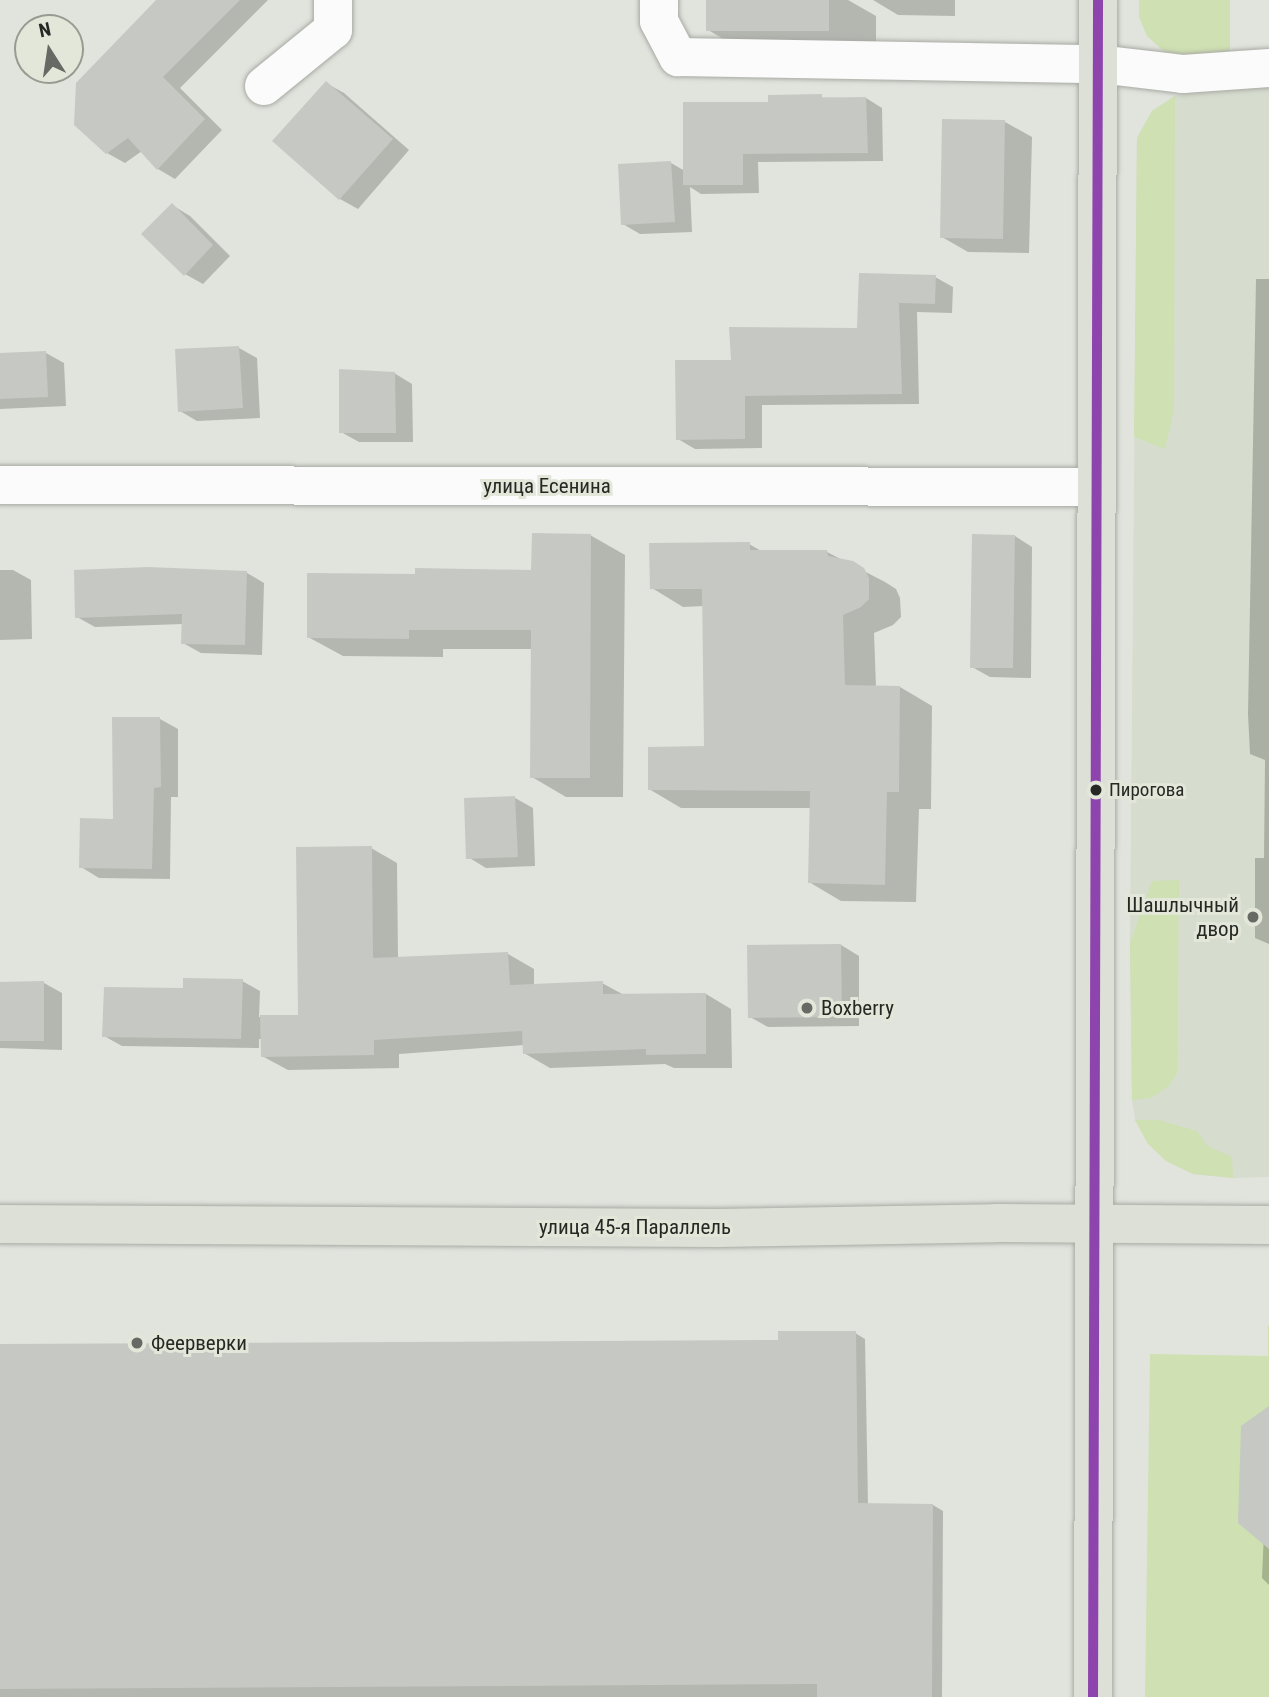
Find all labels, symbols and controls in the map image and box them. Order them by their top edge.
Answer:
north arrow [14,14,84,84]
text: N [37,17,53,42]
street label: улица Есенина [483,473,611,499]
place label: Пирогова [1109,779,1184,801]
marker: Пирогова [1089,783,1103,797]
place label: Шашлычный двор [1126,892,1239,942]
marker: Шашлычный двор [1245,909,1261,925]
place label: Boxberry [821,995,894,1021]
marker: Boxberry [799,1000,815,1016]
street label: улица 45-я Параллель [539,1214,731,1240]
place label: Феерверки [151,1330,247,1356]
marker: Феерверки [129,1335,145,1351]

